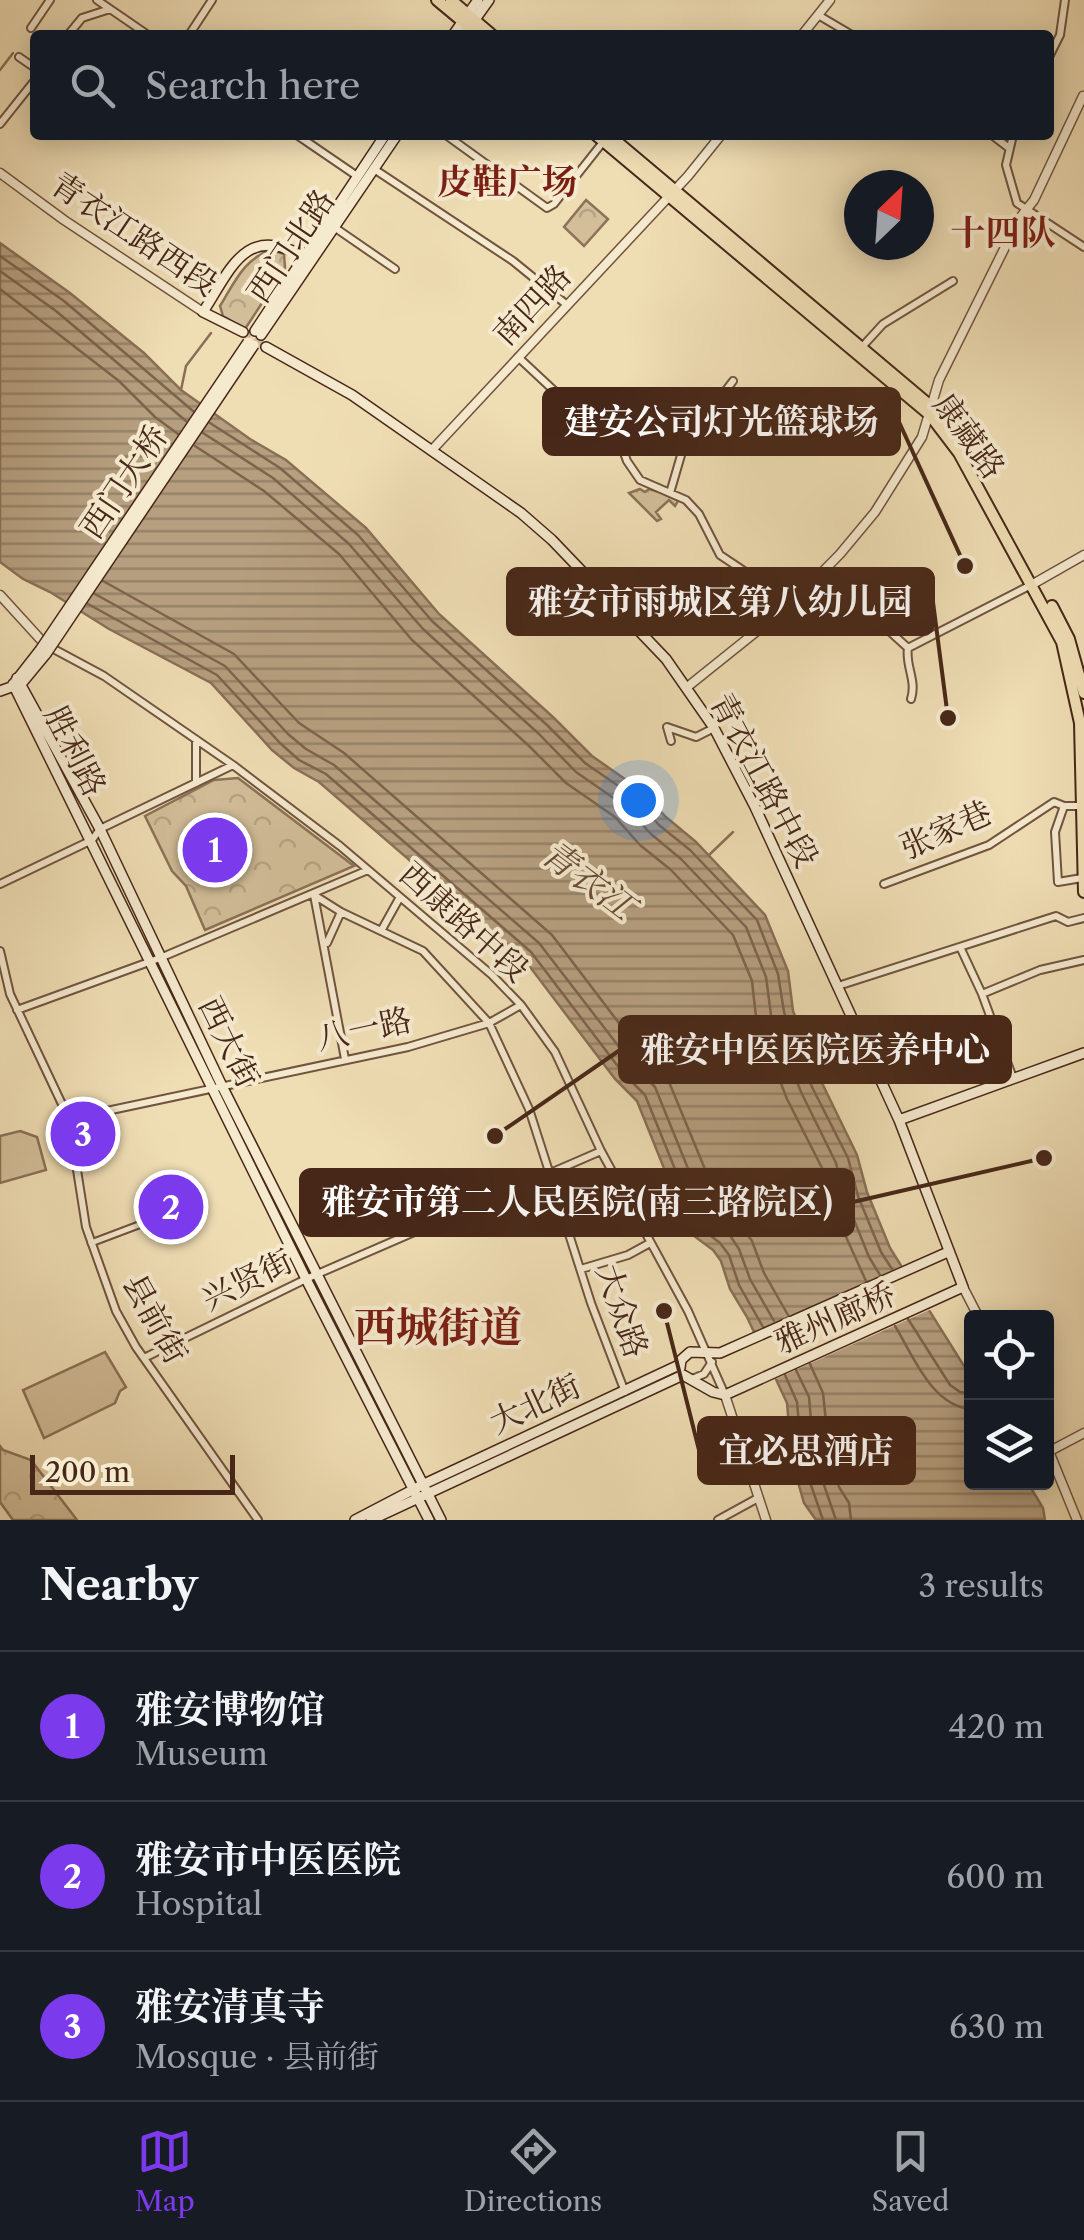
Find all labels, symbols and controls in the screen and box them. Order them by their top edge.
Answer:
search box [30,30,1054,140]
icon: search [65,58,120,113]
text: Search here [145,62,360,109]
district label: 皮鞋广场 [437,160,577,203]
street label: 青衣江路西段 [44,164,225,303]
north arrow [844,170,934,260]
street label: 西门北路 [239,182,343,310]
district label: 十四队 [950,211,1056,254]
street label: 南四路 [485,256,579,353]
street label: 康藏路 [925,385,1013,486]
callout: 建安公司灯光篮球场 [544,389,899,454]
text: 建安公司灯光篮球场 [563,400,879,443]
street label: 西门大桥 [72,418,176,546]
callout: 雅安市雨城区第八幼儿园 [508,569,933,634]
text: 雅安市雨城区第八幼儿园 [527,580,913,623]
street label: 青衣江路中段 [702,686,827,874]
street label: 胜利路 [36,699,115,802]
your location [613,775,664,826]
street label: 张家巷 [894,792,998,867]
pin: 1 [182,812,248,888]
water label: 青衣江 [533,831,647,931]
street label: 西康路中段 [392,854,537,990]
street label: 西大街 [191,990,268,1093]
street label: 八一路 [313,999,415,1058]
callout: 雅安中医医院医养中心 [620,1017,1010,1082]
text: 雅安中医医院医养中心 [640,1028,990,1071]
pin: 3 [51,1096,116,1172]
pin: 2 [138,1170,204,1244]
callout: 雅安市第二人民医院(南三路院区) [301,1170,853,1235]
text: 雅安市第二人民医院(南三路院区) [321,1180,833,1223]
street label: 兴贤街 [195,1241,298,1318]
street label: 大众路 [588,1259,657,1363]
street label: 县前街 [115,1267,196,1370]
street label: 雅州廊桥 [768,1274,901,1361]
district label: 西城街道 [354,1301,522,1353]
map controls [964,1310,1054,1490]
button: locate [964,1310,1054,1400]
street label: 大北街 [483,1366,587,1442]
button: layers [964,1400,1054,1490]
callout: 宜必思酒店 [699,1418,914,1483]
text: 宜必思酒店 [718,1429,894,1472]
scale bar [30,1450,235,1494]
text: 200 m [45,1455,130,1489]
text: Nearby [40,1559,198,1611]
text: 3 results [918,1566,1044,1605]
text: 雅安博物馆 [135,1686,325,1733]
text: 1 [65,1707,80,1746]
text: 420 m [948,1707,1044,1746]
text: Museum [135,1734,268,1773]
text: 雅安市中医医院 [135,1836,401,1883]
text: 2 [63,1857,82,1896]
text: 600 m [946,1857,1044,1896]
text: Hospital [135,1884,262,1923]
text: 雅安清真寺 [135,1983,325,2030]
text: 3 [63,2007,82,2046]
text: 630 m [949,2007,1044,2046]
text: Mosque · 县前街 [135,2037,379,2076]
tab: Map [135,2124,195,2218]
tab: Directions [464,2124,602,2218]
tab: Saved [872,2124,949,2218]

